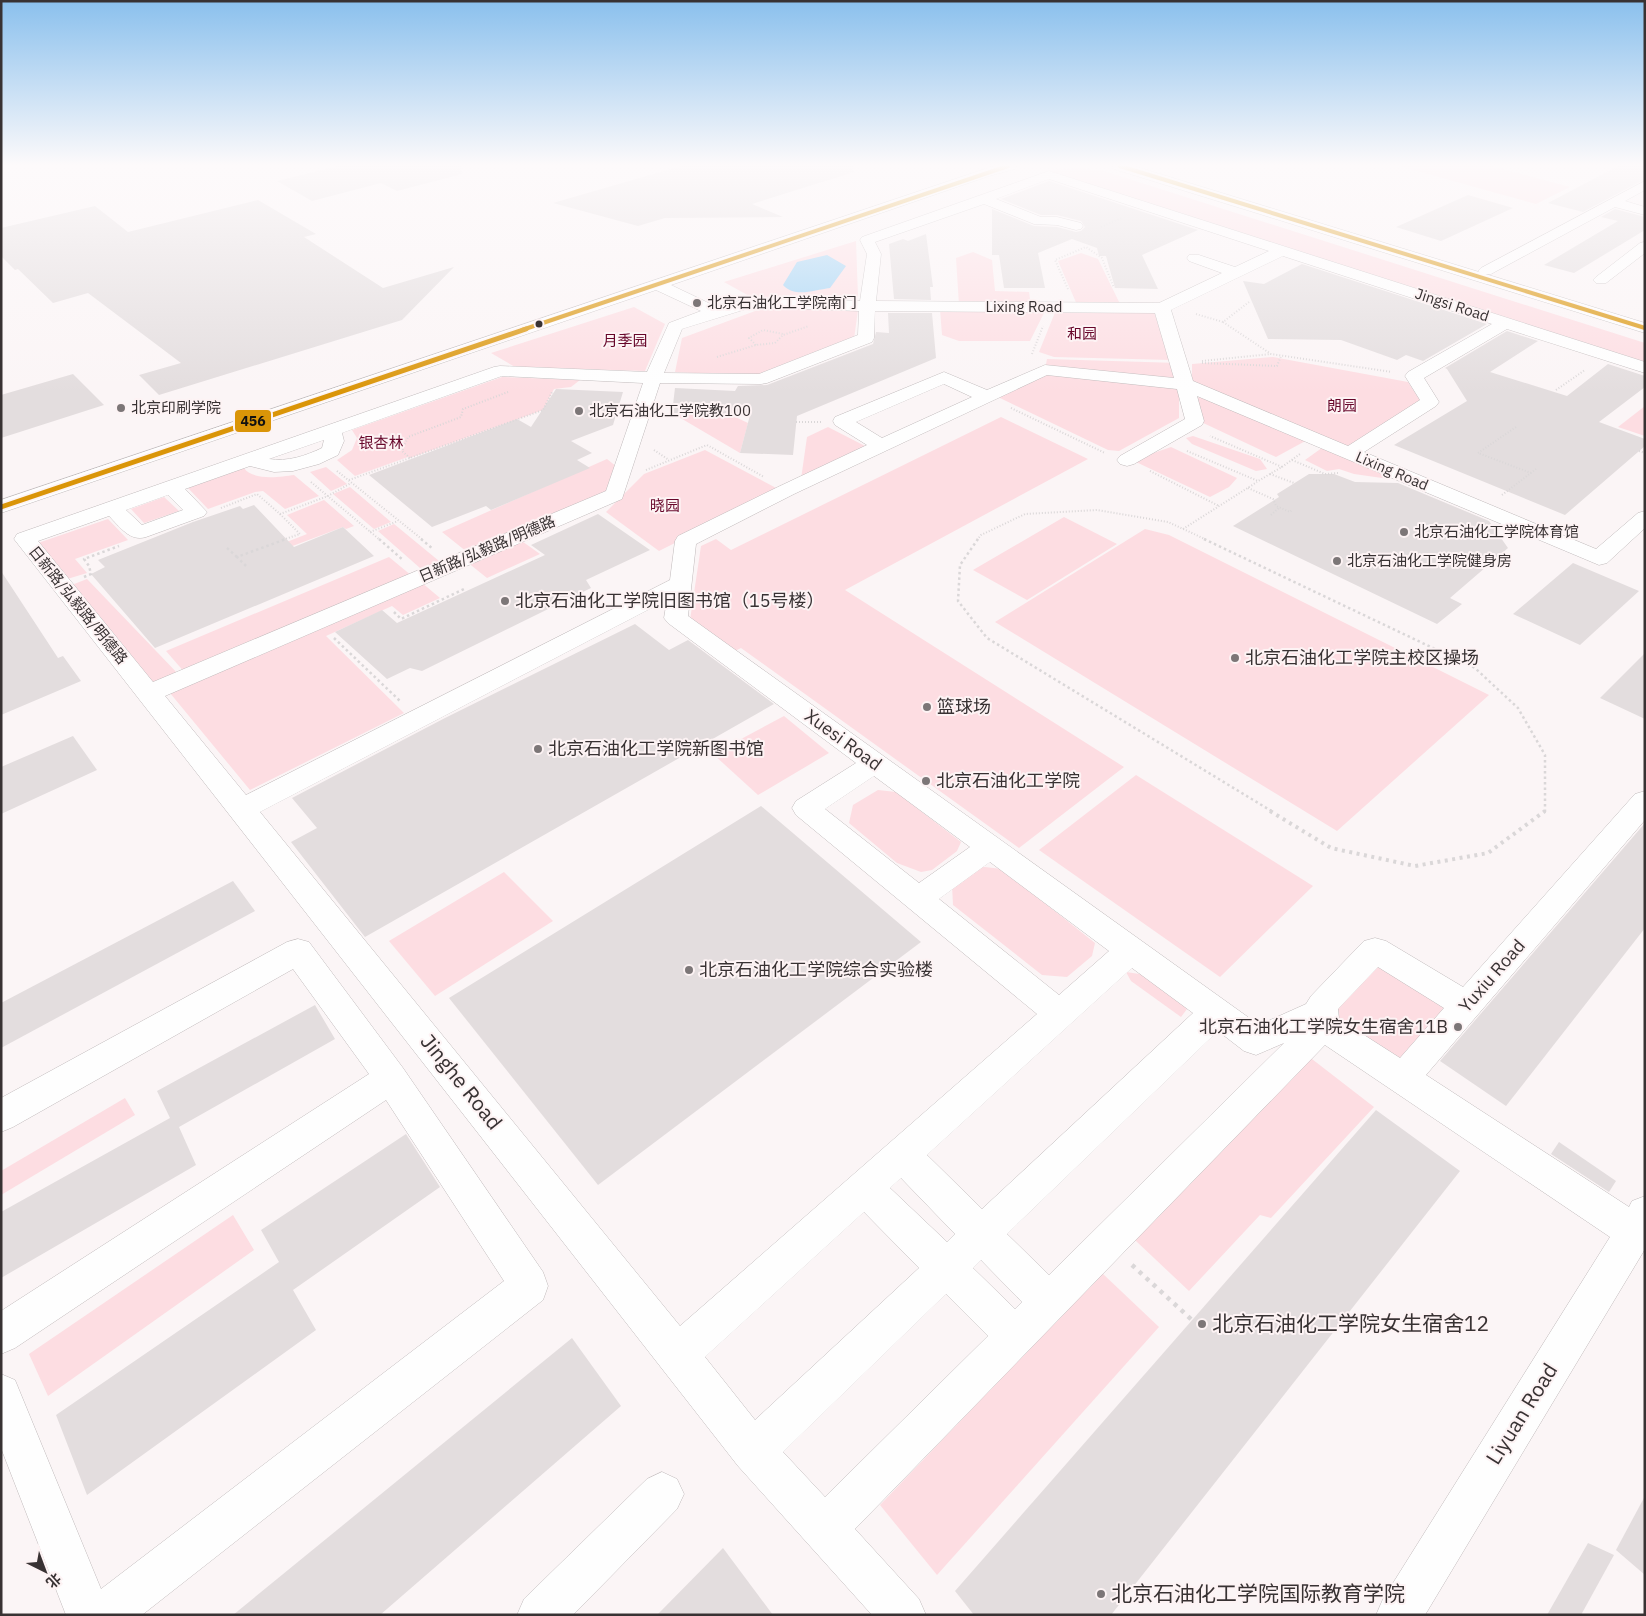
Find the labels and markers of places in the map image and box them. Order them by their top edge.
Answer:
place label: 北京石油化工学院南门 [707,293,857,312]
marker: 北京石油化工学院南门 [691,297,703,309]
unlabelled marker [534,319,544,329]
place label: 北京印刷学院 [131,398,221,417]
place label: 北京石油化工学院教100 [589,401,751,420]
marker: 北京印刷学院 [115,402,127,414]
marker: 北京石油化工学院教100 [573,405,585,417]
place label: 北京石油化工学院体育馆 [1414,522,1579,541]
marker: 北京石油化工学院体育馆 [1398,526,1410,538]
place label: 北京石油化工学院健身房 [1347,551,1512,570]
marker: 北京石油化工学院健身房 [1331,555,1343,567]
place label: 北京石油化工学院旧图书馆（15号楼） [515,589,825,612]
marker: 北京石油化工学院旧图书馆（15号楼） [499,595,511,607]
place label: 北京石油化工学院主校区操场 [1245,646,1479,669]
marker: 北京石油化工学院主校区操场 [1229,652,1241,664]
place label: 篮球场 [937,695,991,718]
marker: 篮球场 [921,701,933,713]
place label: 北京石油化工学院新图书馆 [548,737,764,760]
marker: 北京石油化工学院新图书馆 [532,743,544,755]
place label: 北京石油化工学院 [936,769,1080,792]
marker: 北京石油化工学院 [920,775,932,787]
place label: 北京石油化工学院综合实验楼 [699,958,933,981]
marker: 北京石油化工学院综合实验楼 [683,964,695,976]
place label: 北京石油化工学院女生宿舍11B [1199,1015,1448,1038]
marker: 北京石油化工学院女生宿舍11B [1452,1021,1464,1033]
place label: 北京石油化工学院女生宿舍12 [1212,1309,1489,1337]
marker: 北京石油化工学院女生宿舍12 [1196,1318,1208,1330]
place label: 北京石油化工学院国际教育学院 [1111,1579,1405,1607]
marker: 北京石油化工学院国际教育学院 [1095,1588,1107,1600]

